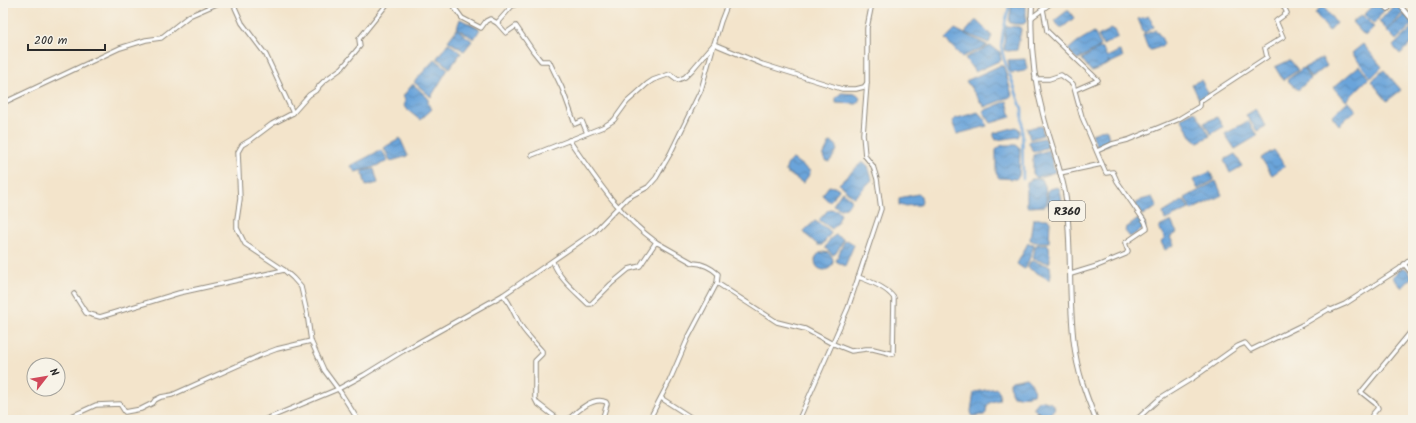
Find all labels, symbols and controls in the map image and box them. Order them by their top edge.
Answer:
scale bar [28,26,105,52]
text: 200 m [34,31,68,50]
road number: R360 [1049,201,1085,221]
north arrow [26,357,66,397]
text: N [44,365,63,380]

